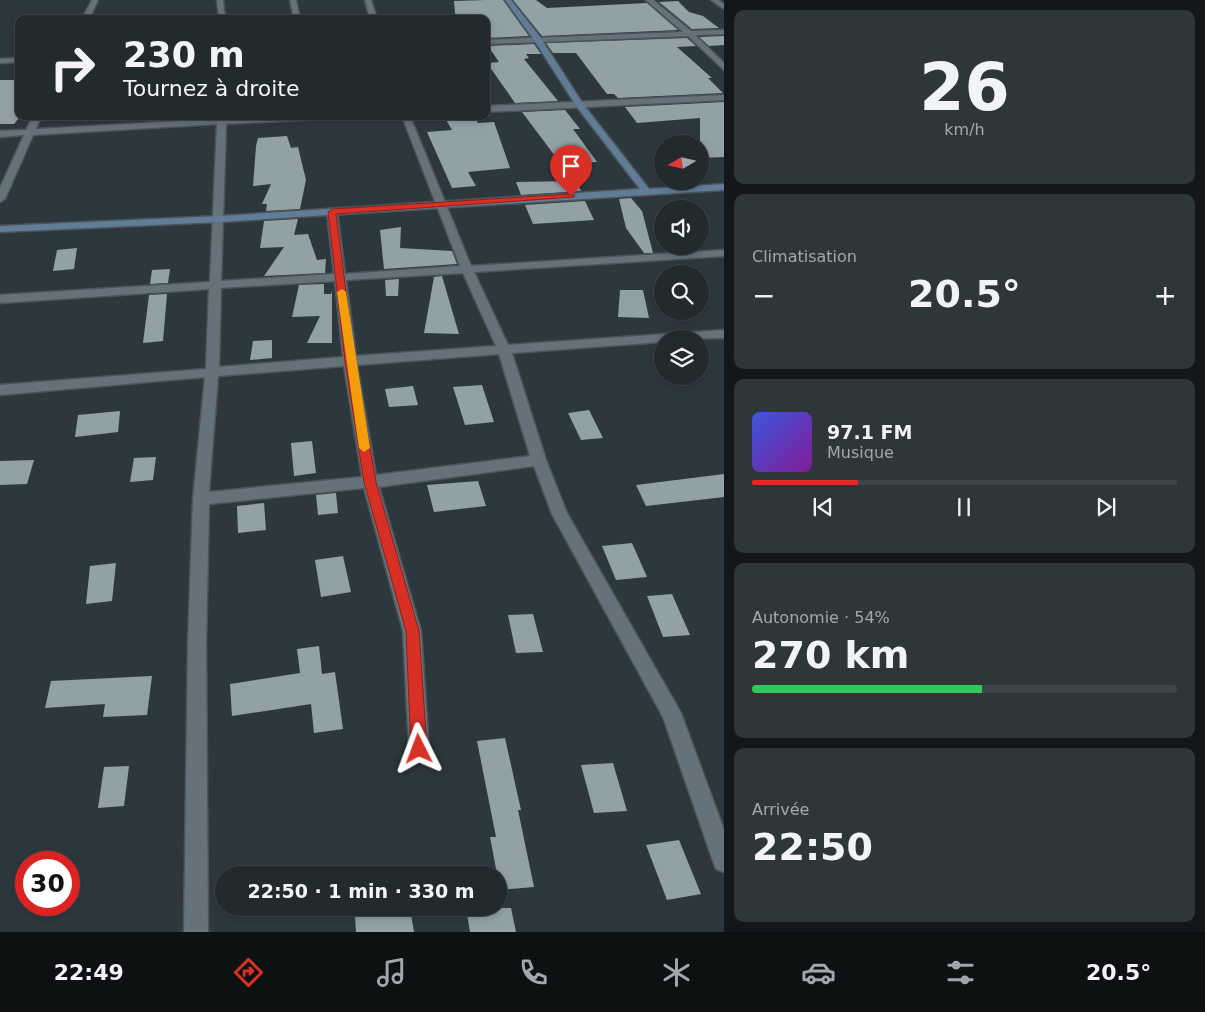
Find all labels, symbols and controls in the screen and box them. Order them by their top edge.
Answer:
icon: right [40,35,105,100]
text: 230 m [123,35,245,75]
text: 26 [919,50,1010,125]
text: Tournez à droite [123,76,300,101]
text: km/h [944,120,985,139]
north arrow [654,135,709,190]
map controls [654,135,709,385]
pin [550,145,592,196]
icon: arrive [557,152,585,180]
button: sound [654,200,709,255]
text: Climatisation [752,247,857,266]
button: search [654,265,709,320]
text: 20.5° [908,272,1021,316]
text: − [752,279,775,312]
text: + [1154,279,1177,312]
button: layers [654,330,709,385]
text: 97.1 FM [827,421,912,443]
text: Musique [827,443,894,462]
icon: previous [809,493,837,521]
icon: pause [950,493,978,521]
icon: next [1092,493,1120,521]
text: Autonomie · 54% [752,608,890,627]
text: 270 km [752,633,909,677]
position arrow [392,722,444,774]
text: Arrivée [752,800,809,819]
text: 22:50 [752,825,873,869]
speed limit sign: 30 [15,851,80,916]
text: 22:50 · 1 min · 330 m [247,880,475,902]
icon: directions [231,955,266,990]
icon: music [374,955,409,990]
icon: phone [516,955,551,990]
icon: climate [659,955,694,990]
icon: car [801,955,836,990]
icon: filters [943,955,978,990]
text: 22:49 [54,960,124,985]
text: 20.5° [1086,960,1151,985]

